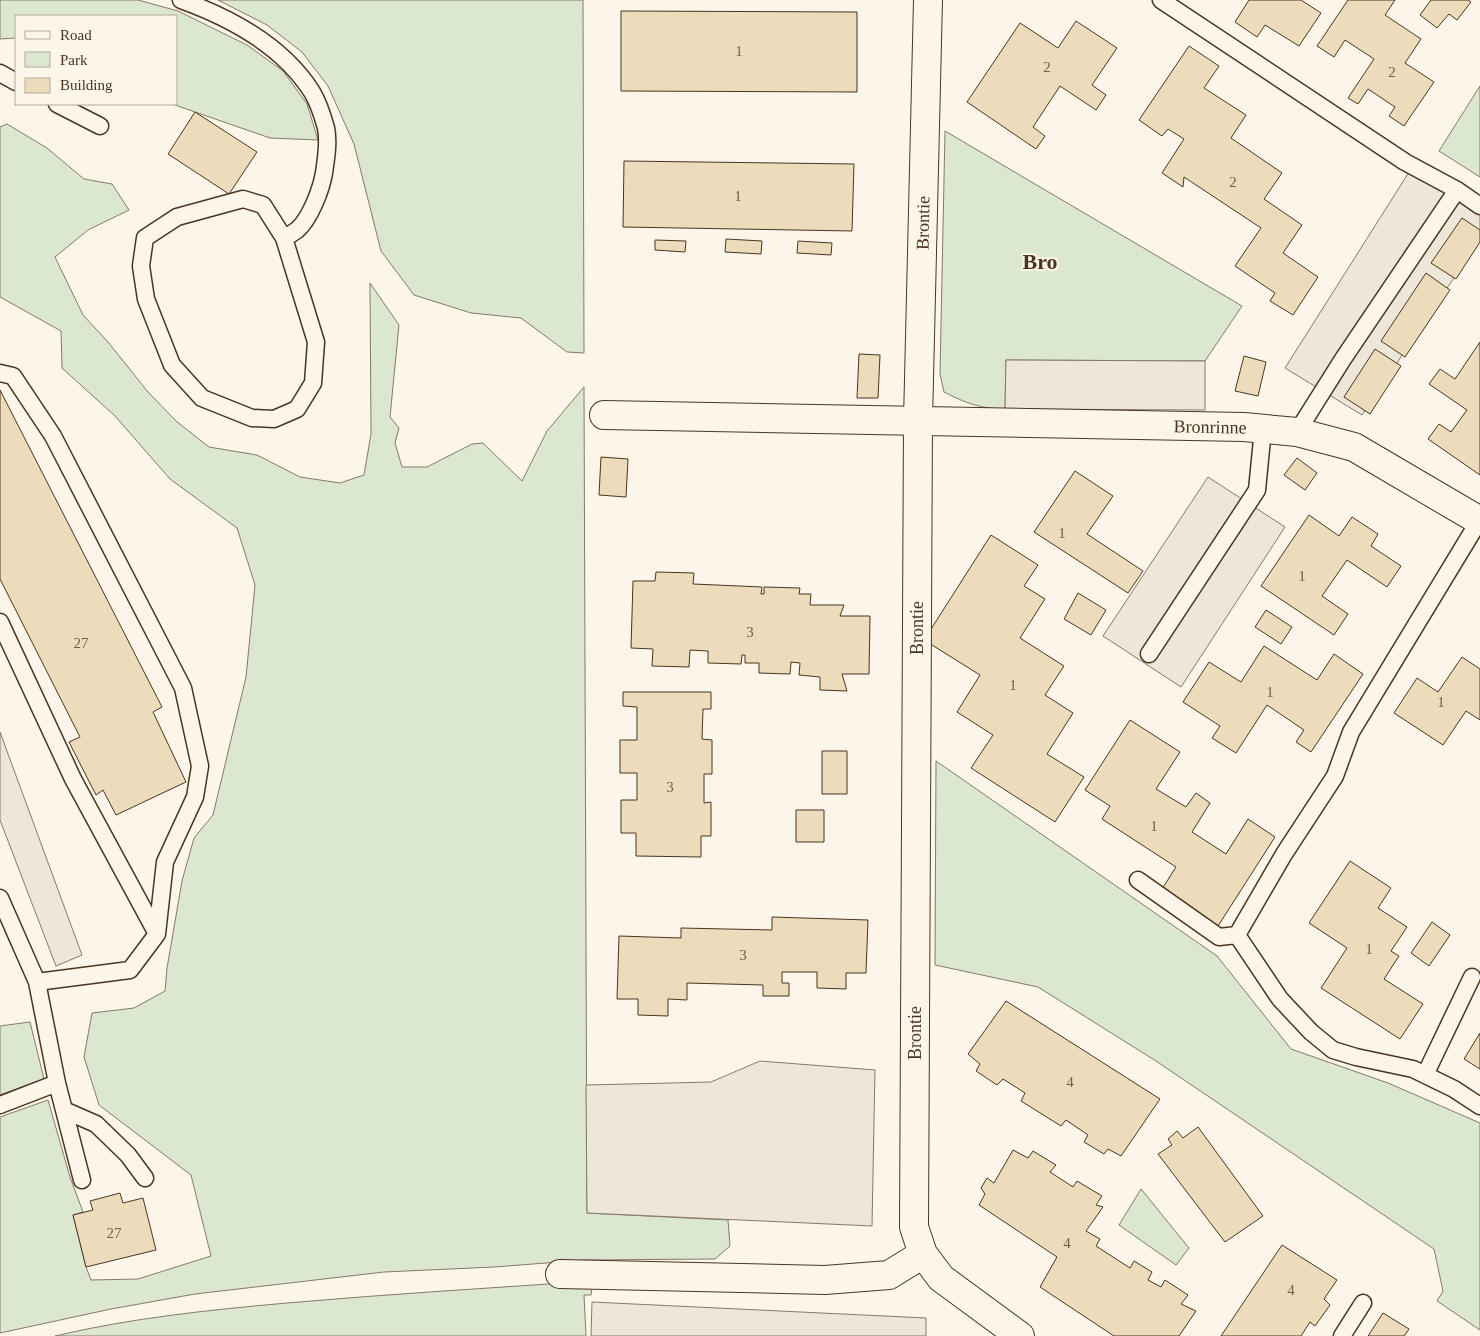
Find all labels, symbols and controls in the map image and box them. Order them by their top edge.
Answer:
legend [15,15,178,105]
text: Road [60,27,92,43]
house number: 1 [735,43,743,59]
text: Park [60,52,88,68]
house number: 2 [1043,59,1051,75]
house number: 2 [1388,64,1396,80]
text: Building [60,77,113,93]
house number: 2 [1229,174,1237,190]
house number: 1 [734,188,742,204]
street label: Brontie [913,196,933,250]
district label: Bro [1022,249,1058,274]
street label: Bronrinne [1173,416,1247,438]
house number: 1 [1058,525,1066,541]
house number: 1 [1298,568,1306,584]
street label: Brontie [907,601,927,655]
house number: 3 [746,624,754,640]
house number: 27 [74,635,89,651]
house number: 1 [1009,677,1017,693]
house number: 1 [1266,684,1274,700]
house number: 1 [1437,694,1445,710]
house number: 3 [666,779,674,795]
house number: 1 [1150,818,1158,834]
house number: 1 [1365,941,1373,957]
house number: 3 [739,947,747,963]
street label: Brontie [905,1006,925,1060]
house number: 4 [1066,1074,1074,1090]
house number: 27 [107,1225,122,1241]
house number: 4 [1063,1235,1071,1251]
house number: 4 [1287,1282,1295,1298]

